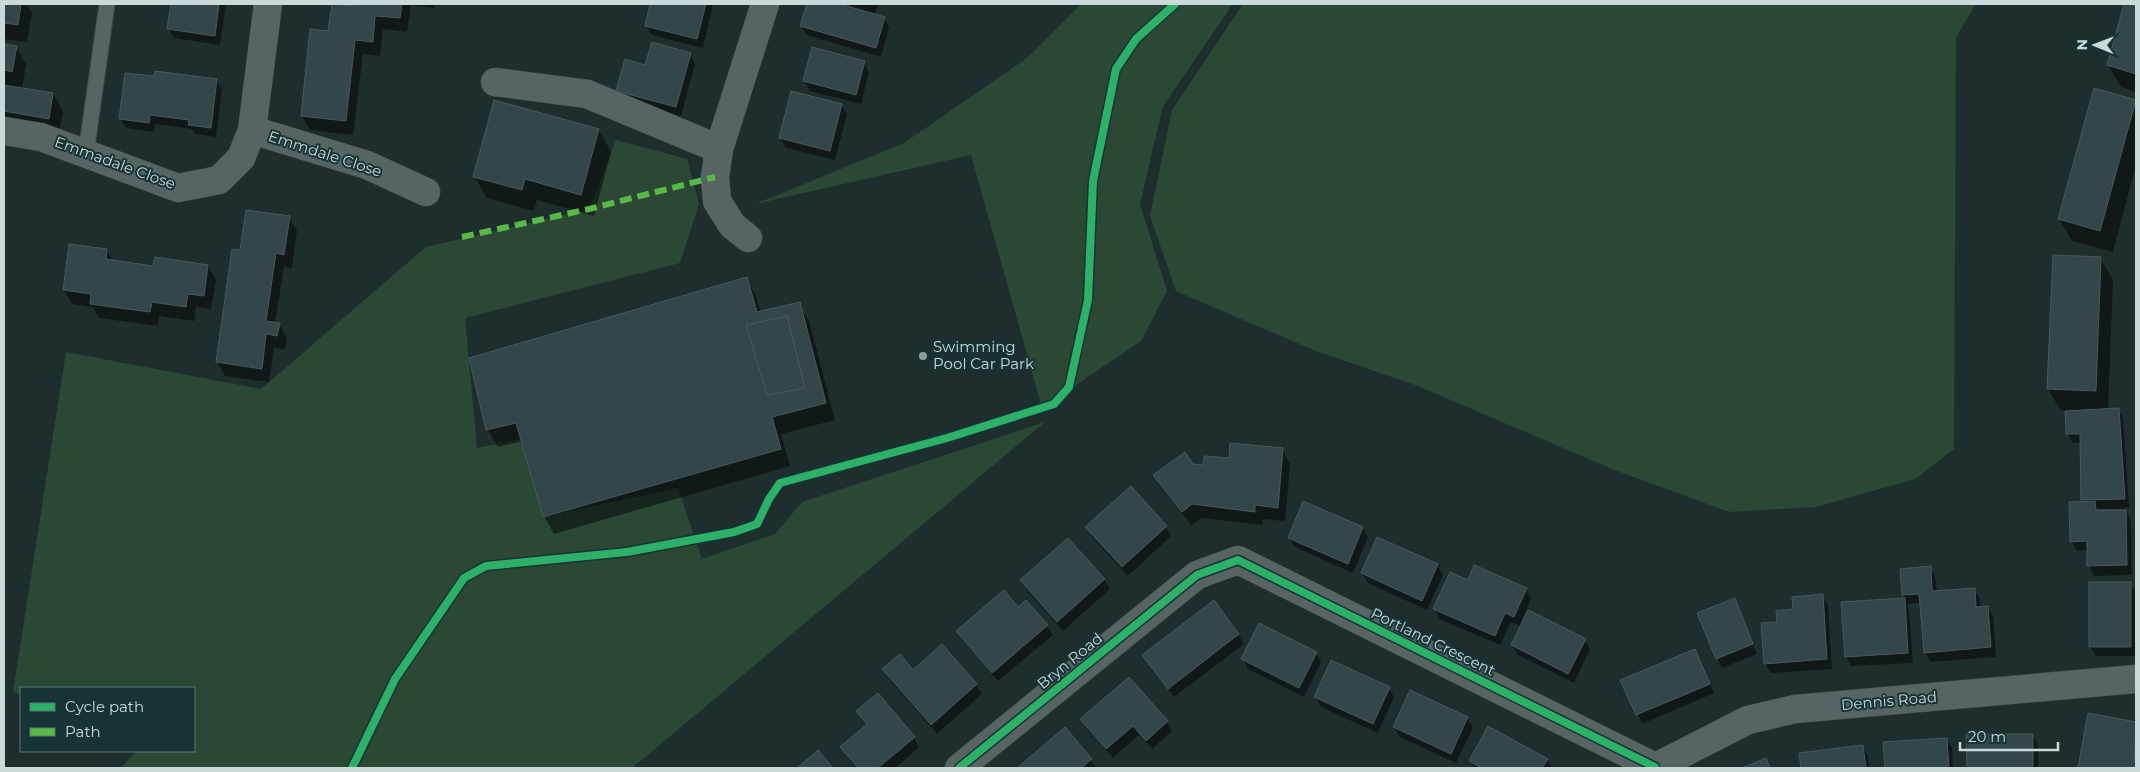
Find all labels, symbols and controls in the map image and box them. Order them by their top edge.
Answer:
north arrow [2070,20,2120,70]
text: N [2073,39,2091,51]
street label: Emmdale Close [266,126,384,181]
street label: Emmadale Close [52,132,178,193]
place label: Swimming Pool Car Park [933,337,1034,373]
marker: Swimming Pool Car Park [917,350,929,362]
street label: Portland Crescent [1368,603,1498,680]
street label: Bryn Road [1033,628,1106,693]
legend [20,687,195,752]
street label: Dennis Road [1840,687,1938,714]
text: Cycle path [65,697,144,716]
scale bar [1960,720,2058,752]
text: Path [65,722,101,741]
text: 20 m [1968,727,2006,746]

